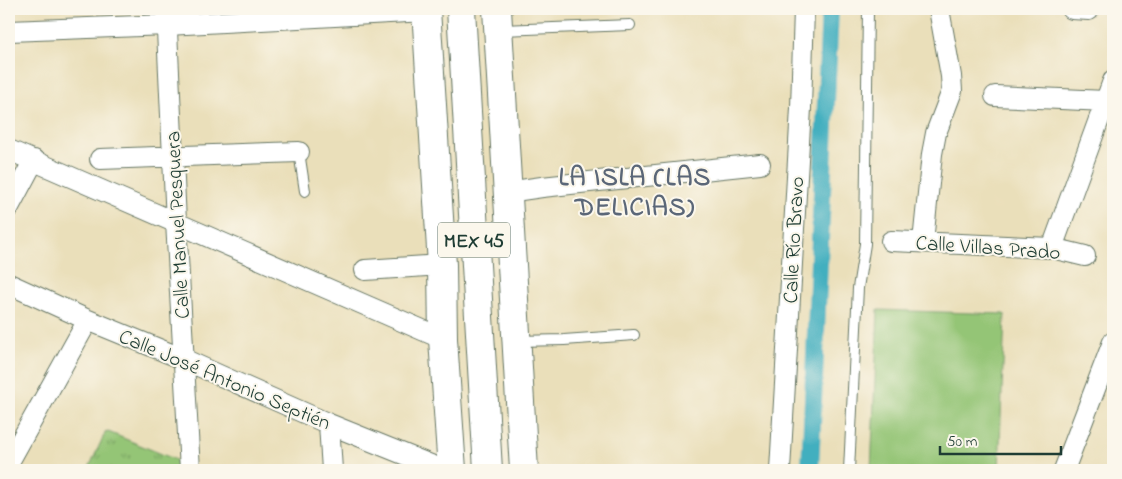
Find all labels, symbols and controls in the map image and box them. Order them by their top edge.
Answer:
street label: Calle Manuel Pesquera [159,130,199,320]
district label: LA ISLA (LAS DELICIAS) [559,160,711,228]
street label: Calle Río Bravo [777,176,813,304]
road number: MEX 45 [438,222,510,258]
street label: Calle Villas Prado [914,229,1061,269]
street label: Calle José Antonio Septién [114,323,335,439]
scale bar [940,424,1061,456]
text: 50 m [947,431,978,453]

